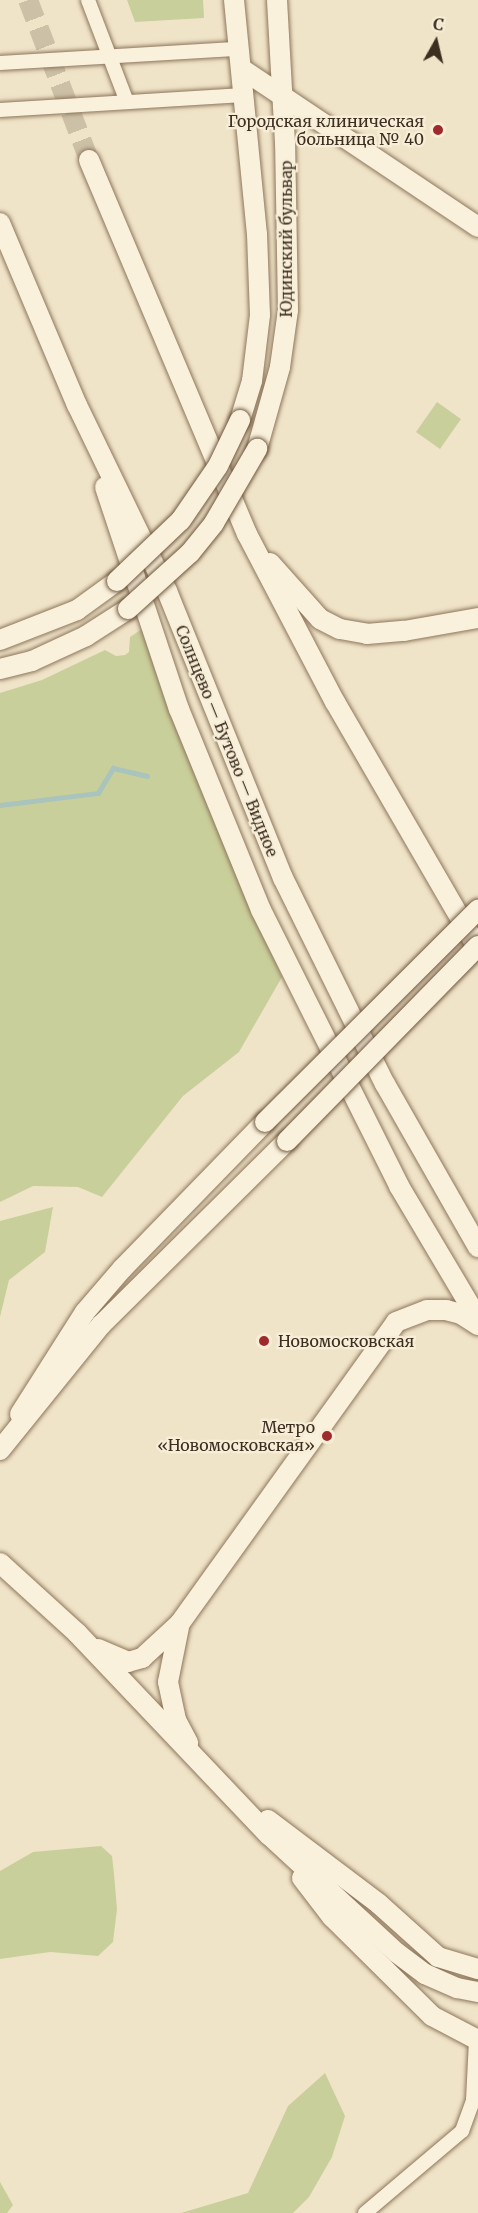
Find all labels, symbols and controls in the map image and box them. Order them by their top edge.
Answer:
north arrow [406,12,466,72]
text: С [432,14,445,35]
place label: Городская клиническая больница № 40 [228,111,424,149]
marker: Городская клиническая больница № 40 [429,121,447,139]
street label: Юдинский бульвар [276,160,296,318]
street label: Солнцево — Бутово — Видное [172,622,282,860]
place label: Новомосковская [278,1331,414,1351]
marker: Новомосковская [255,1332,273,1350]
place label: Метро «Новомосковская» [157,1417,315,1455]
marker: Метро «Новомосковская» [320,1429,334,1443]

